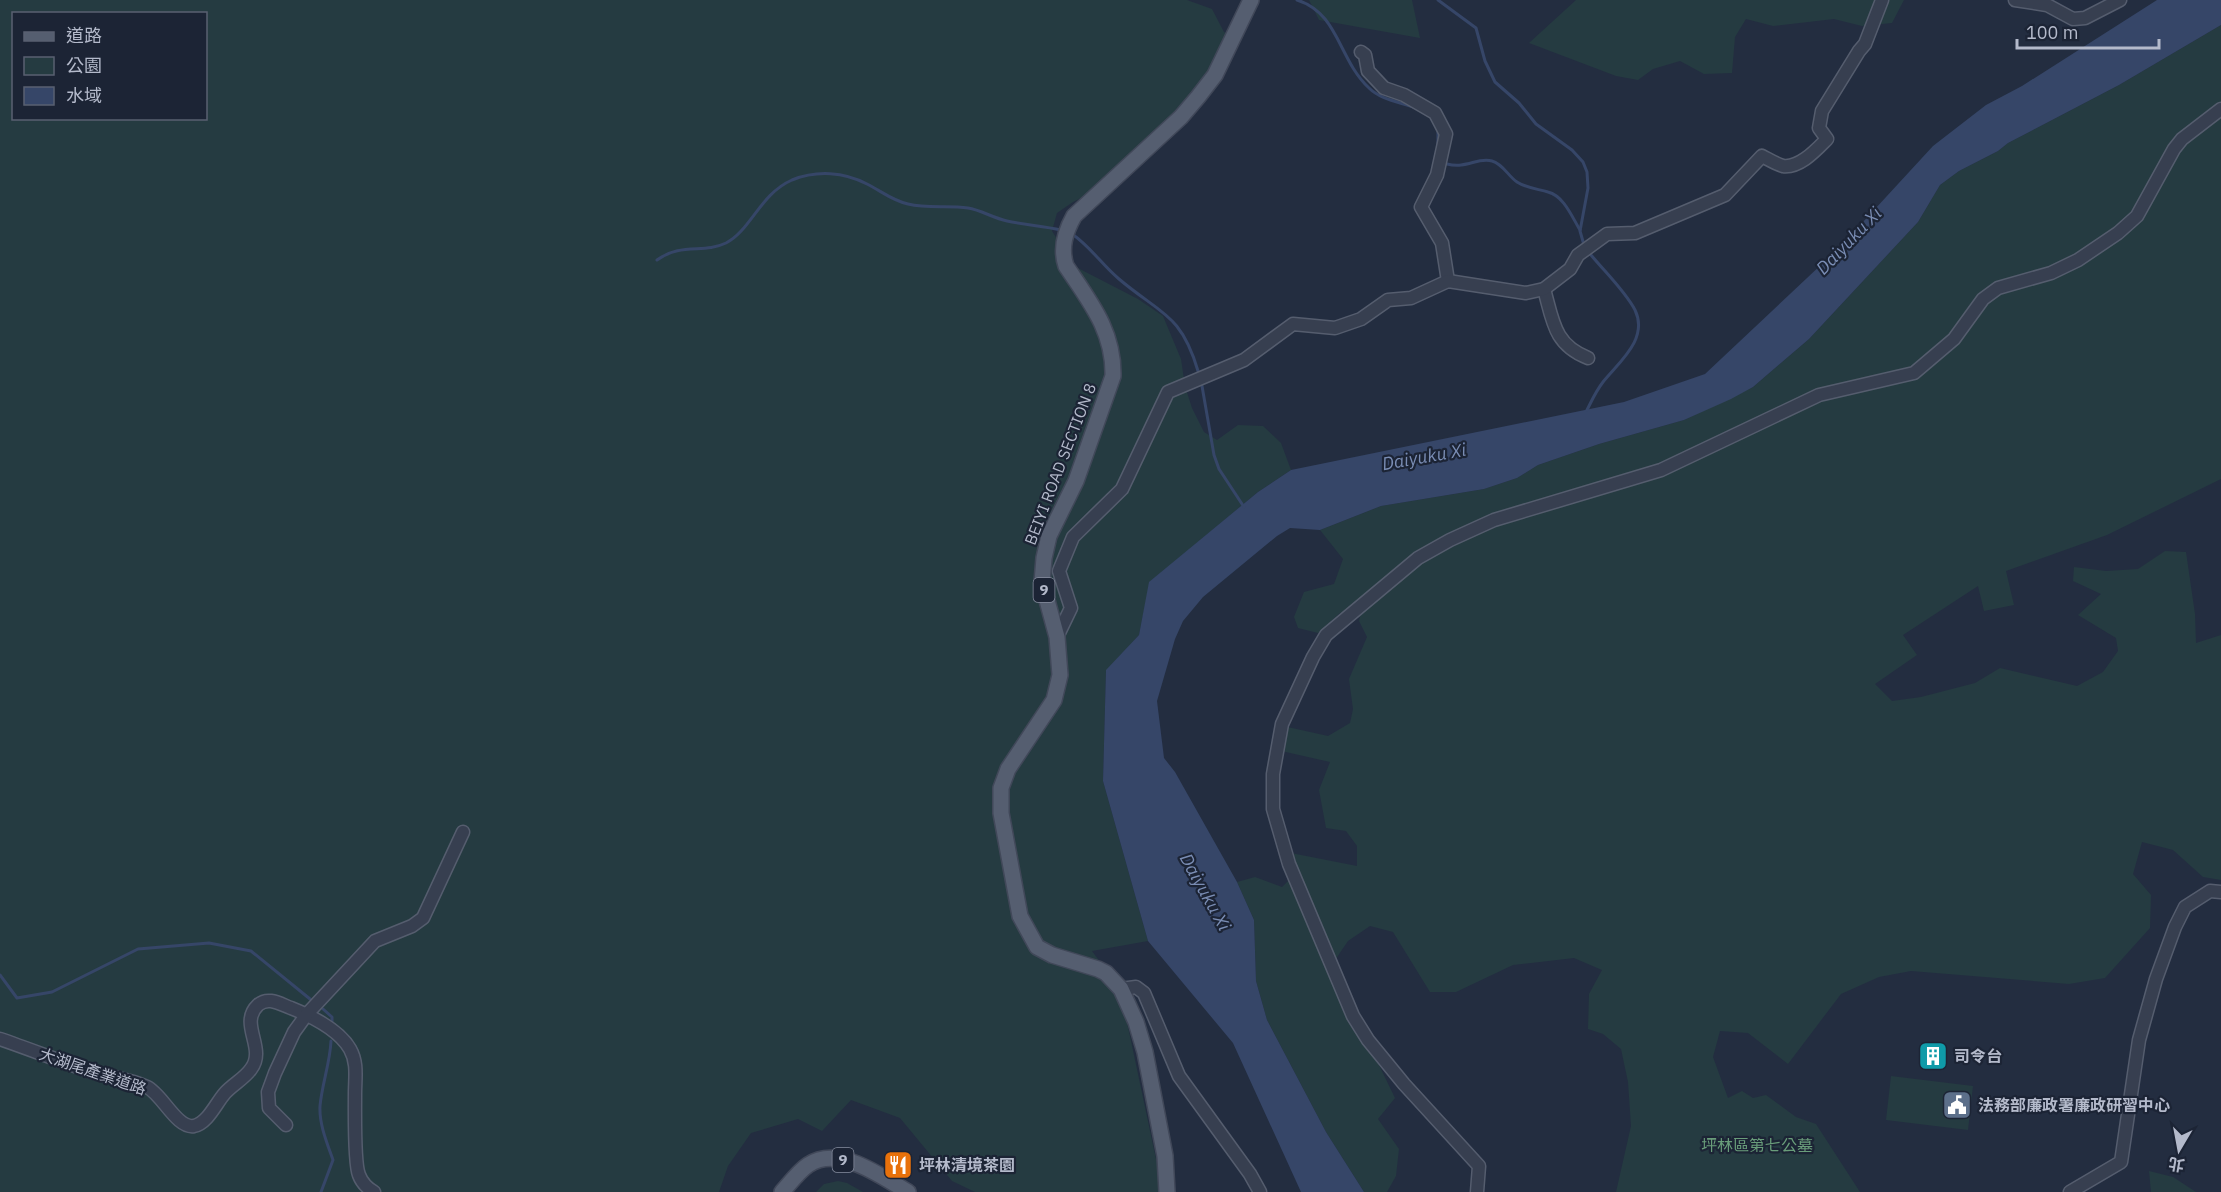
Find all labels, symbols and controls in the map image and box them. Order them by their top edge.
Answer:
legend [12,12,207,120]
scale bar [2017,12,2160,50]
text: 100 m [2026,21,2078,44]
text: 道路 [66,24,102,47]
text: 公園 [66,54,102,77]
text: 水域 [66,84,102,107]
water label: Daiyuku Xi [1811,202,1887,279]
street label: BEIYI ROAD SECTION 8 [1020,380,1100,548]
water label: Daiyuku Xi [1380,438,1468,475]
road number: 9 [1034,578,1054,602]
water label: Daiyuku Xi [1175,849,1236,935]
building icon: 司令台 [1917,1040,1949,1072]
street label: 大湖尾產業道路 [37,1043,149,1099]
place label: 司令台 [1954,1046,2002,1066]
public building icon: 法務部廉政署廉政研習中心 [1941,1089,1973,1121]
place label: 法務部廉政署廉政研習中心 [1978,1095,2170,1115]
north arrow [2149,1120,2209,1180]
park label: 坪林區第七公墓 [1701,1135,1813,1155]
road number: 9 [832,1148,854,1172]
restaurant icon: 坪林清境茶園 [882,1149,914,1181]
text: 北 [2167,1154,2186,1176]
place label: 坪林清境茶園 [919,1155,1015,1175]

